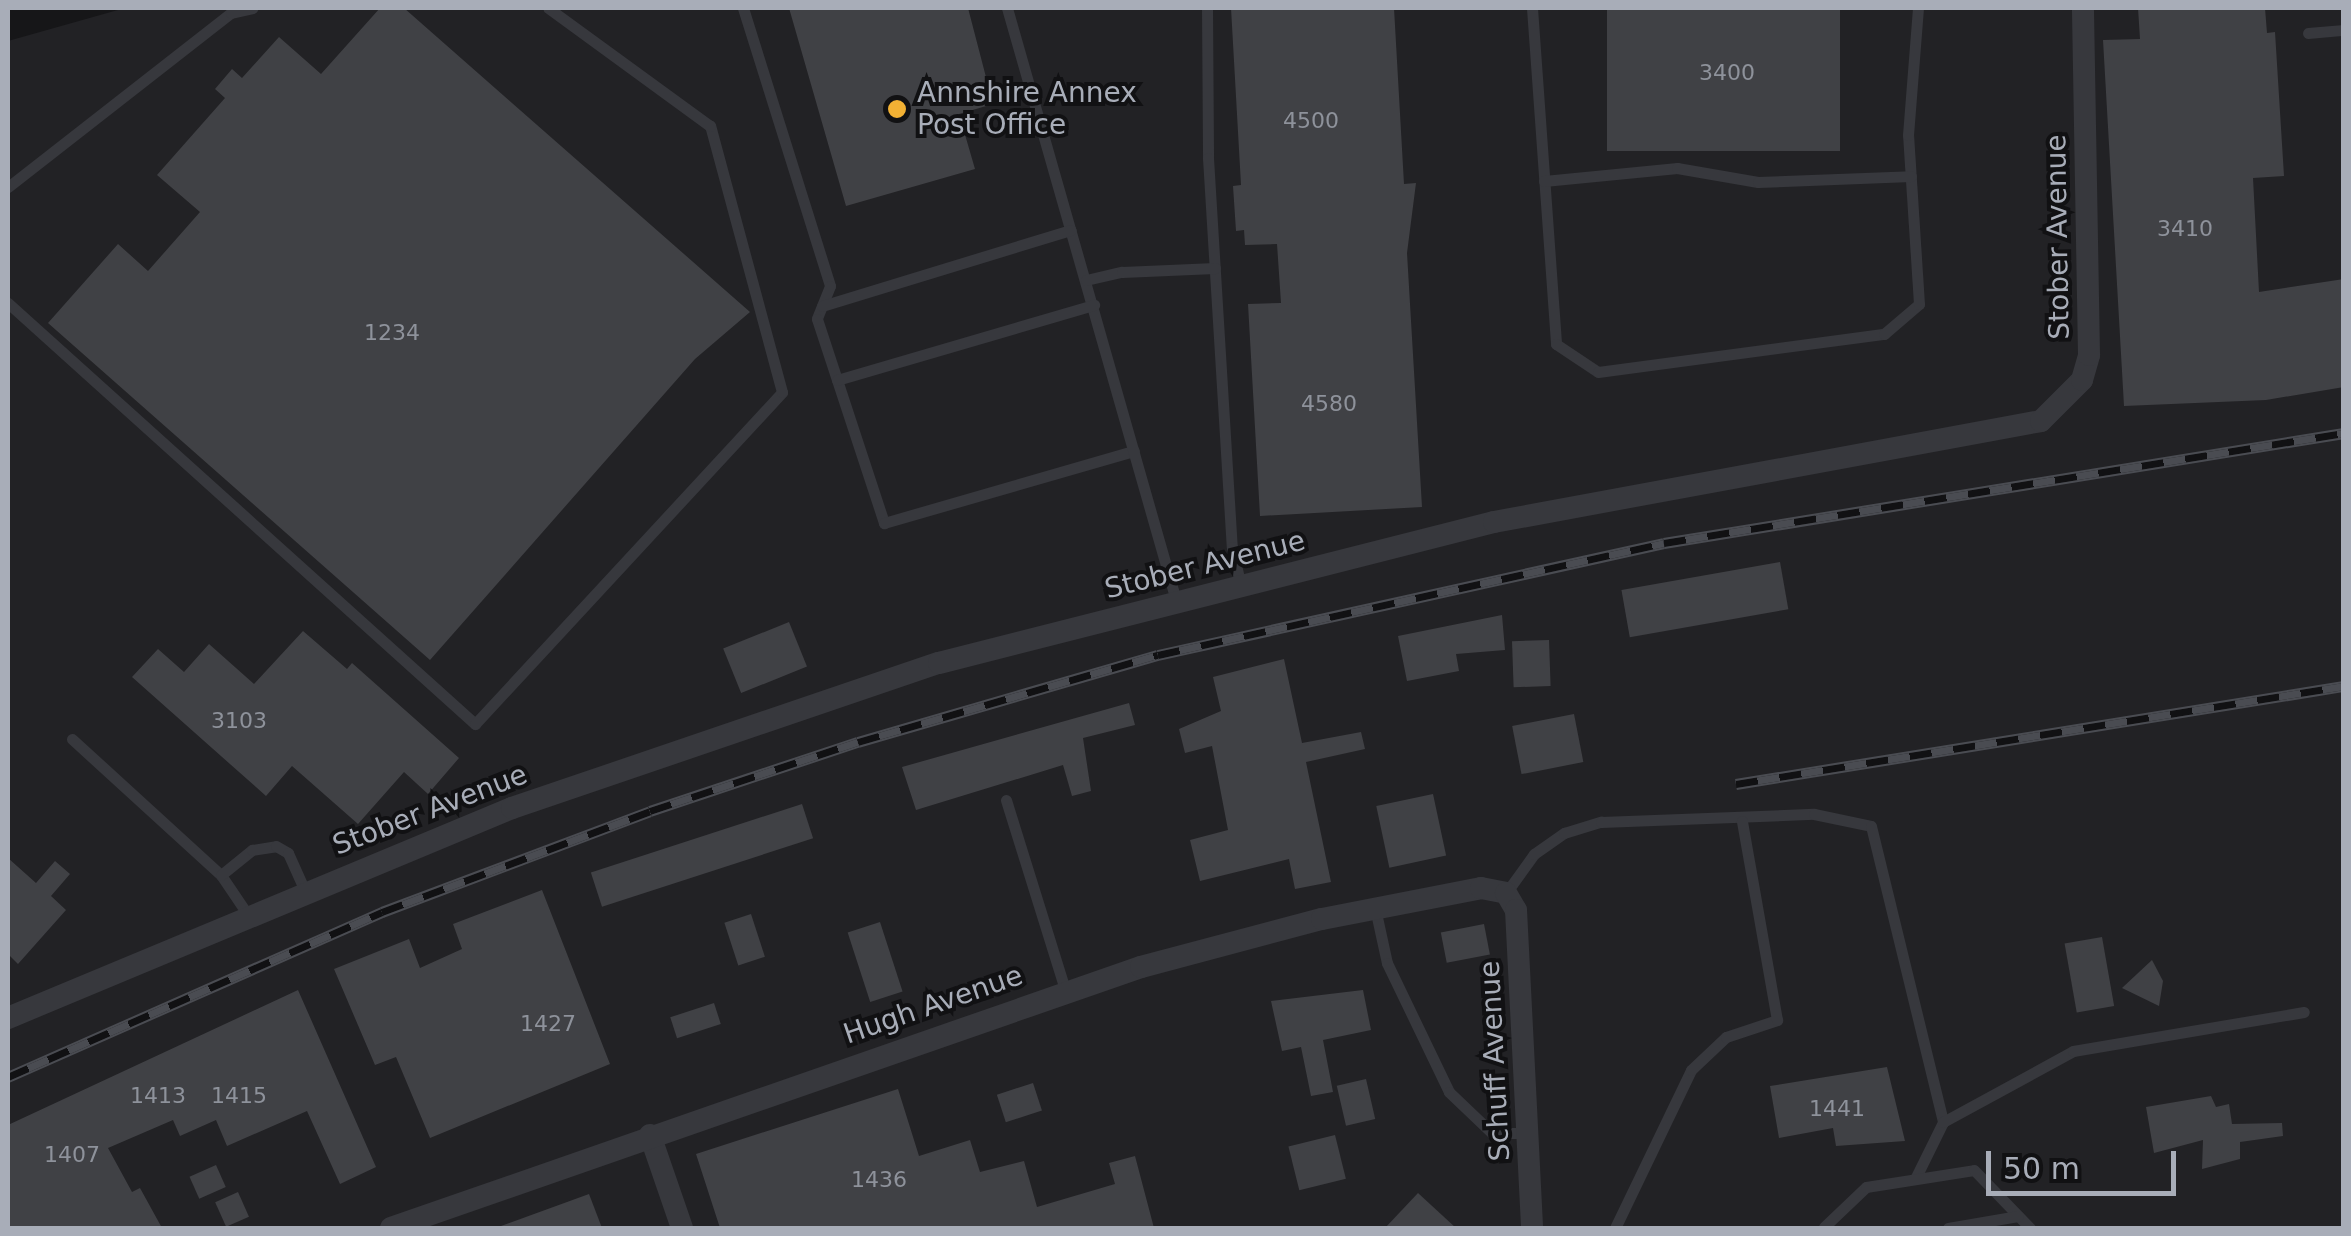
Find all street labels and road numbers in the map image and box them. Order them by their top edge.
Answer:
street label: Stober Avenue [2039,134,2077,340]
street label: Stober Avenue [1101,524,1309,606]
street label: Stober Avenue [328,758,532,862]
street label: Hugh Avenue [839,959,1027,1051]
street label: Schuff Avenue [1473,960,1517,1162]

